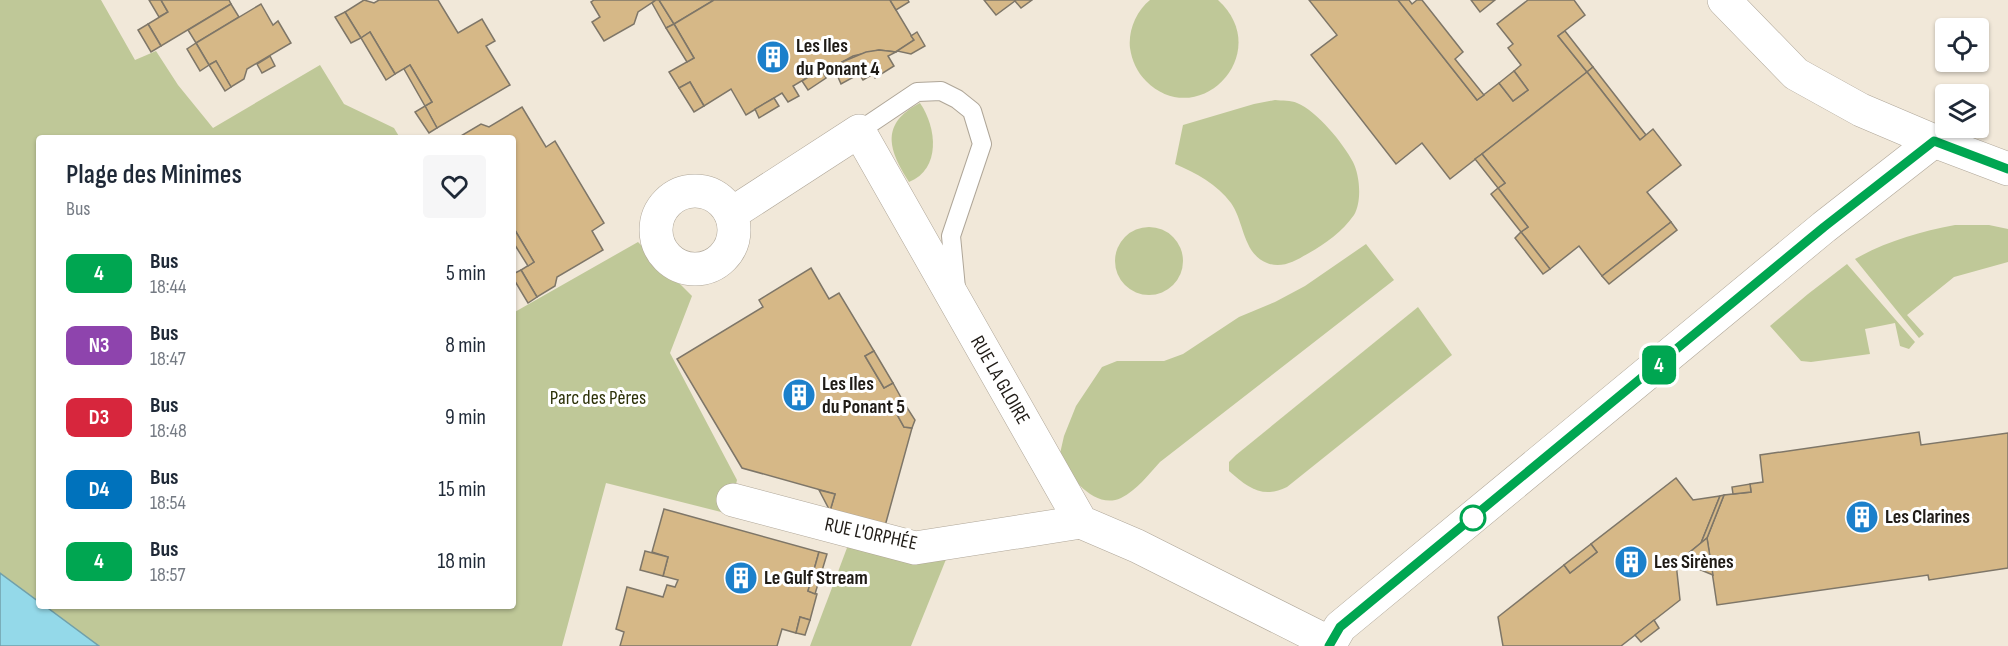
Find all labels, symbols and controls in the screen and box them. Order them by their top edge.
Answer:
map controls [1935,18,1989,138]
button: locate [1935,18,1989,72]
place label: Les Iles du Ponant 4 [796,34,879,81]
building icon: Les Iles du Ponant 4 [755,39,791,75]
button: layers [1935,84,1989,138]
button: heart [423,155,486,218]
text: Plage des Minimes [66,158,242,191]
text: Bus [66,197,90,221]
text: Bus [150,248,179,275]
text: 5 min [446,260,486,287]
text: 4 [94,261,104,286]
text: 18:44 [150,275,186,299]
text: Bus [150,320,179,347]
street label: RUE LA GLOIRE [965,331,1035,429]
text: 8 min [445,332,486,359]
text: N3 [89,333,109,358]
line badge: 4 [1640,346,1678,385]
text: 18:47 [150,347,186,371]
text: 4 [1654,353,1664,378]
place label: Les Iles du Ponant 5 [822,372,905,419]
building icon: Les Iles du Ponant 5 [781,377,817,413]
park label: Parc des Pères [550,386,646,410]
text: Bus [150,392,179,419]
text: 9 min [445,404,486,431]
text: D3 [89,405,109,430]
text: 18:48 [150,419,187,443]
text: Bus [150,464,179,491]
text: 15 min [438,476,486,503]
text: D4 [89,477,109,502]
text: 18:54 [150,491,186,515]
building icon: Les Clarines [1844,499,1880,535]
unlabelled marker [1460,505,1486,531]
place label: Les Clarines [1885,505,1970,529]
street label: RUE L'ORPHÉE [823,512,919,556]
text: Bus [150,536,179,563]
building icon: Les Sirènes [1613,544,1649,580]
text: 18 min [438,548,486,575]
text: 4 [94,549,104,574]
place label: Les Sirènes [1654,550,1734,574]
building icon: Le Gulf Stream [723,560,759,596]
text: 18:57 [150,563,185,587]
place label: Le Gulf Stream [764,566,868,590]

